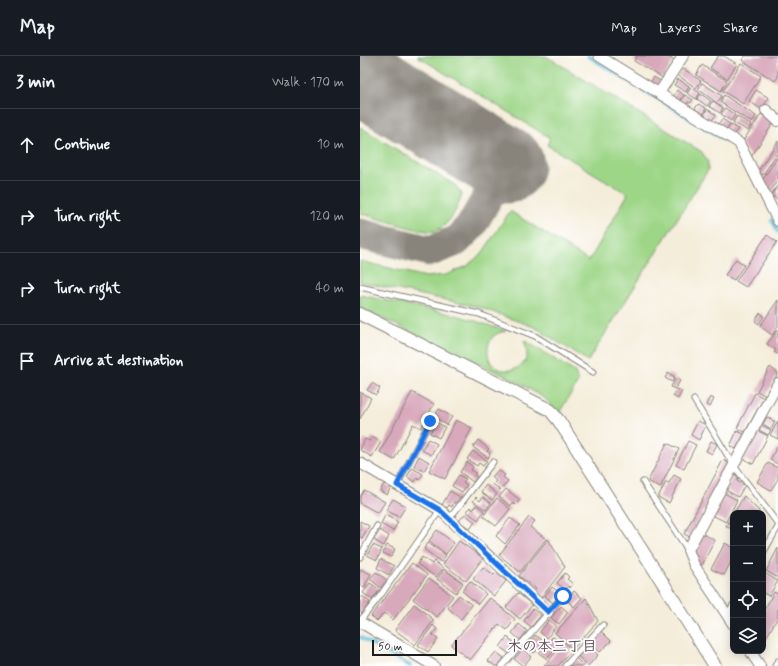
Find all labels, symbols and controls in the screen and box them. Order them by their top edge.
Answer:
text: Map [20,15,55,40]
text: Map [611,19,637,37]
text: Layers [659,19,701,37]
text: Share [723,19,758,37]
text: 3 min [16,71,55,93]
text: Walk · 170 m [272,74,344,91]
icon: ahead [16,134,38,156]
text: Continue [54,135,110,155]
text: 10 m [317,136,344,153]
icon: right [16,206,38,228]
text: Turn right [54,207,121,227]
text: 120 m [310,208,344,225]
icon: right [16,278,38,300]
text: Turn right [54,279,121,299]
text: 40 m [315,280,344,297]
icon: arrive [16,350,38,372]
text: Arrive at destination [54,351,183,371]
route end [421,412,439,430]
map controls [730,510,766,654]
button: + [730,510,766,546]
button: − [730,546,766,582]
button: locate [730,582,766,618]
route start [554,587,572,605]
button: layers [730,618,766,654]
district label: 木の本三丁目 [507,637,597,657]
scale bar [372,638,457,657]
text: 50 m [378,640,403,654]

